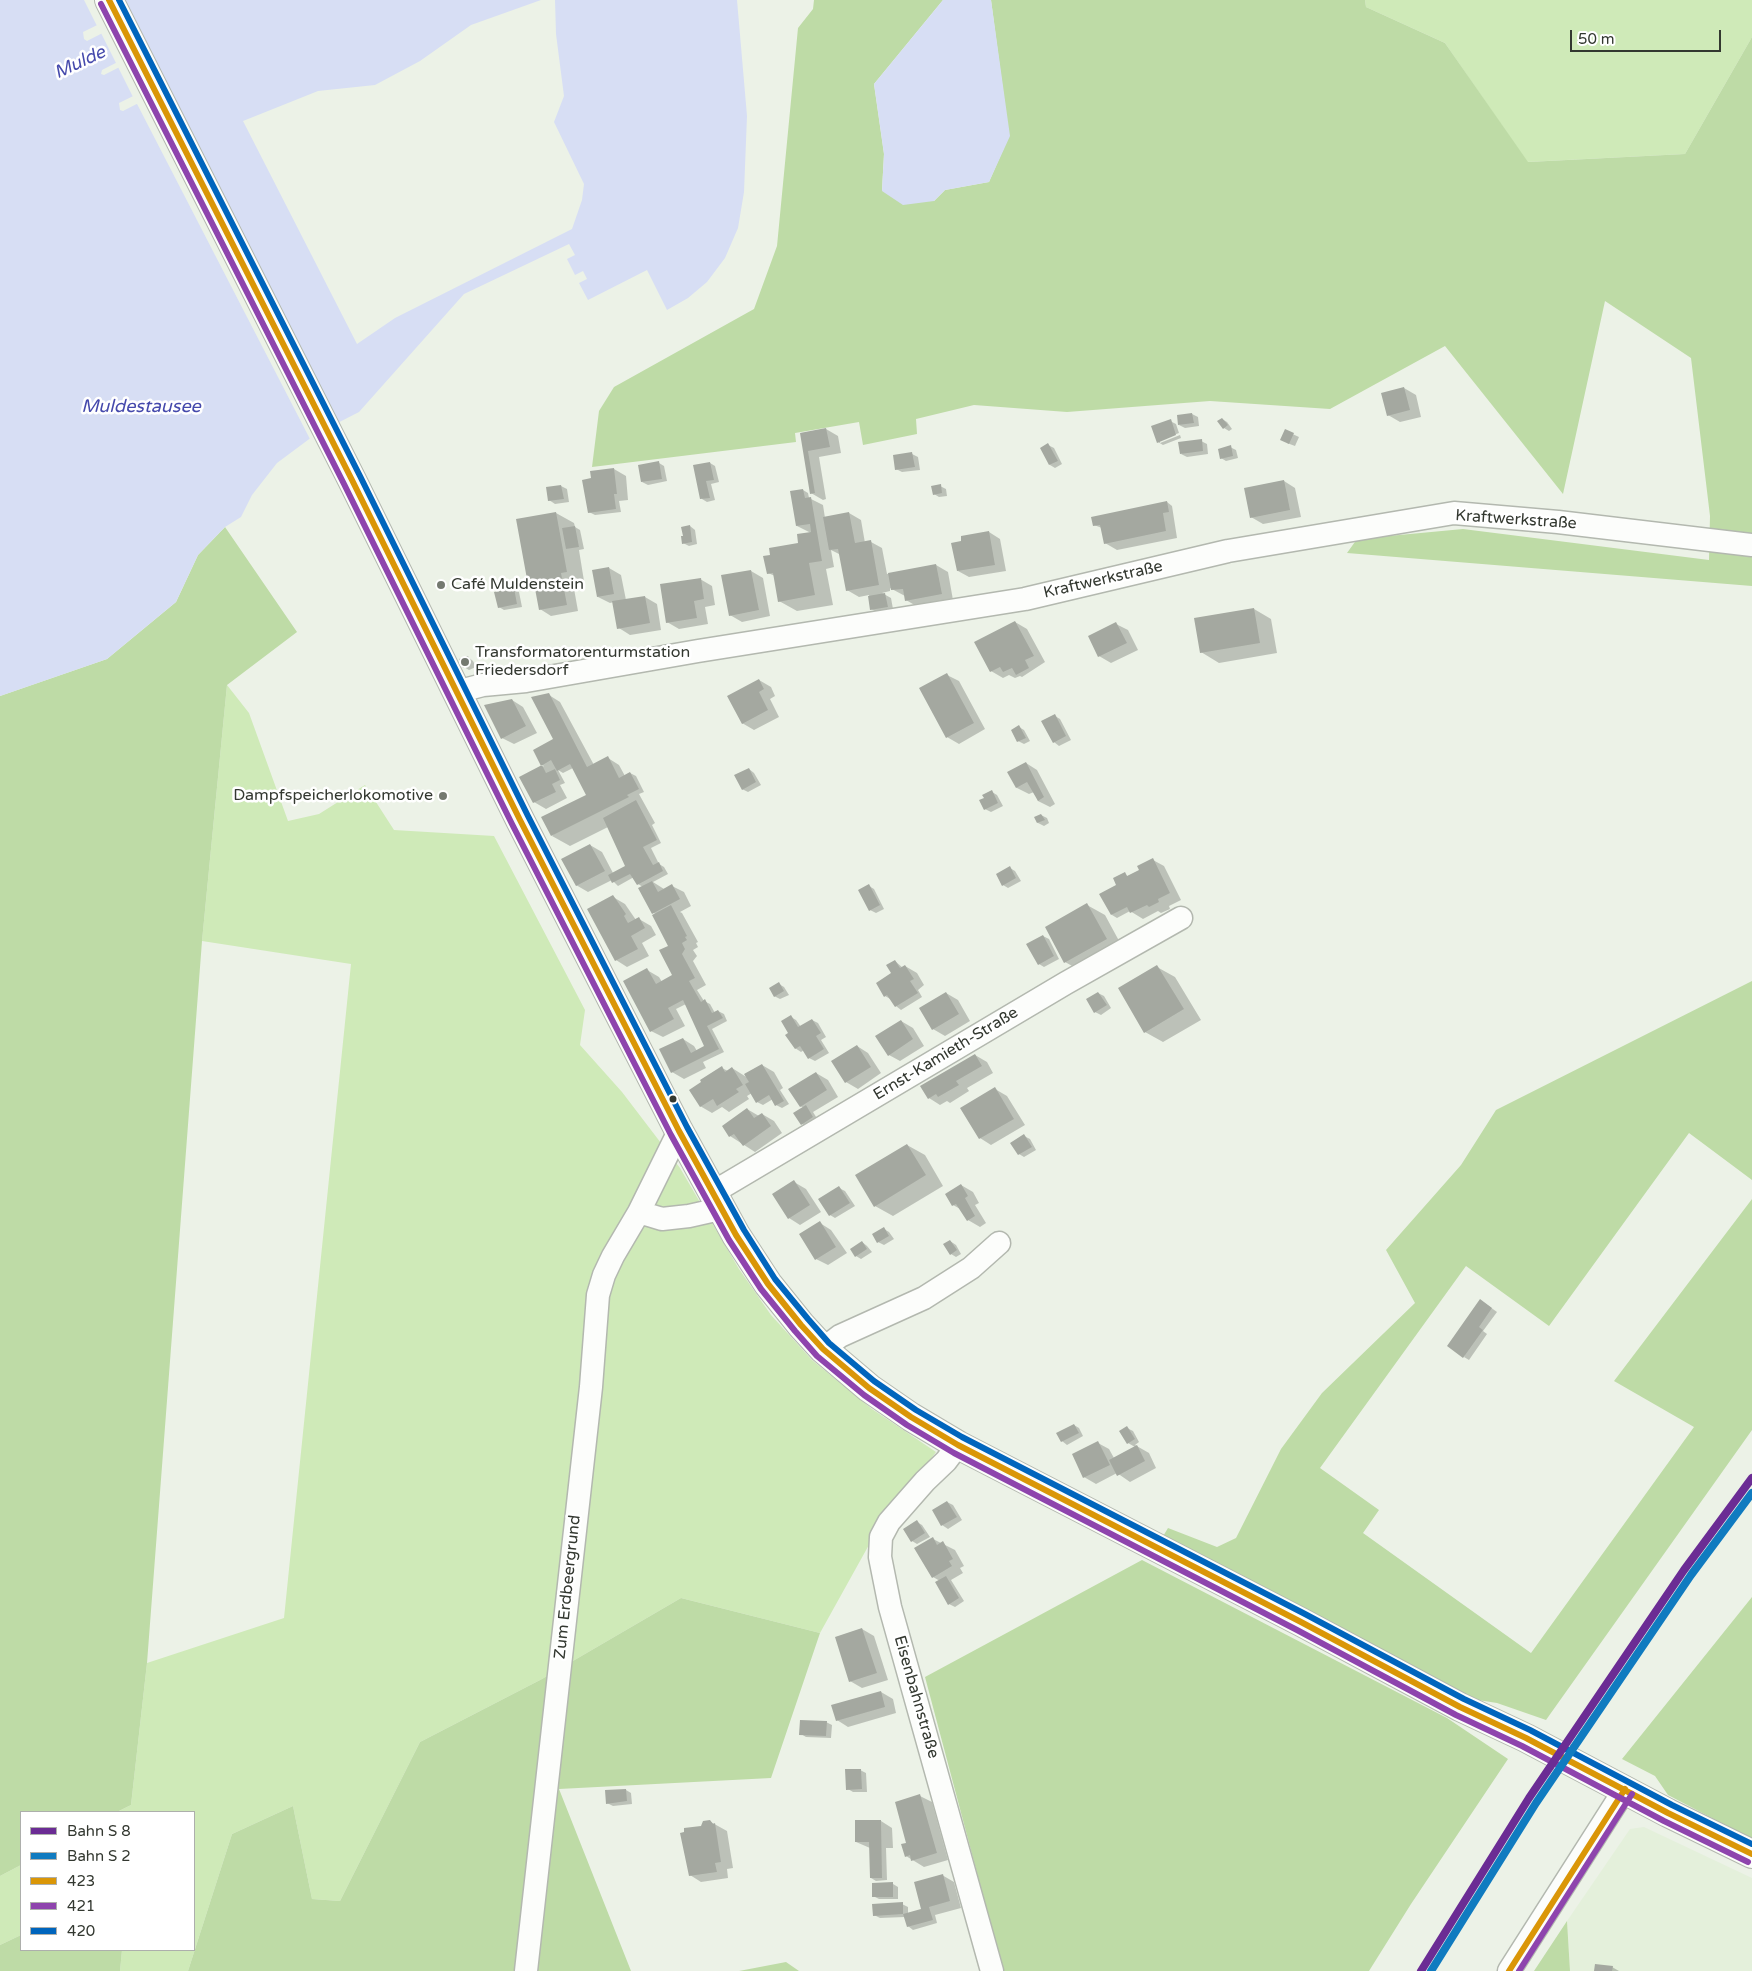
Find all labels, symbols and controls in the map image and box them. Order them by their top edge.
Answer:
scale bar [1572,20,1723,52]
text: 50 m [1578,30,1615,48]
water label: Mulde [51,42,109,84]
water label: Muldestausee [81,396,201,418]
street label: Kraftwerkstraße [1455,506,1577,534]
street label: Kraftwerkstraße [1042,557,1164,603]
place label: Café Muldenstein [451,575,584,595]
marker: Café Muldenstein [435,579,447,591]
place label: Transformatorenturmstation Friedersdorf [475,643,690,681]
marker: Transformatorenturmstation Friedersdorf [459,656,471,668]
place label: Dampfspeicherlokomotive [233,786,433,806]
marker: Dampfspeicherlokomotive [437,790,449,802]
street label: Ernst-Kamieth-Straße [870,1003,1022,1105]
unlabelled marker [668,1094,678,1104]
street label: Zum Erdbeergrund [551,1514,585,1660]
street label: Eisenbahnstraße [889,1633,943,1761]
legend [20,1811,195,1951]
text: Bahn S 8 [67,1822,131,1840]
text: Bahn S 2 [67,1847,131,1865]
text: 423 [67,1872,95,1890]
text: 421 [67,1897,95,1915]
text: 420 [67,1922,95,1940]

